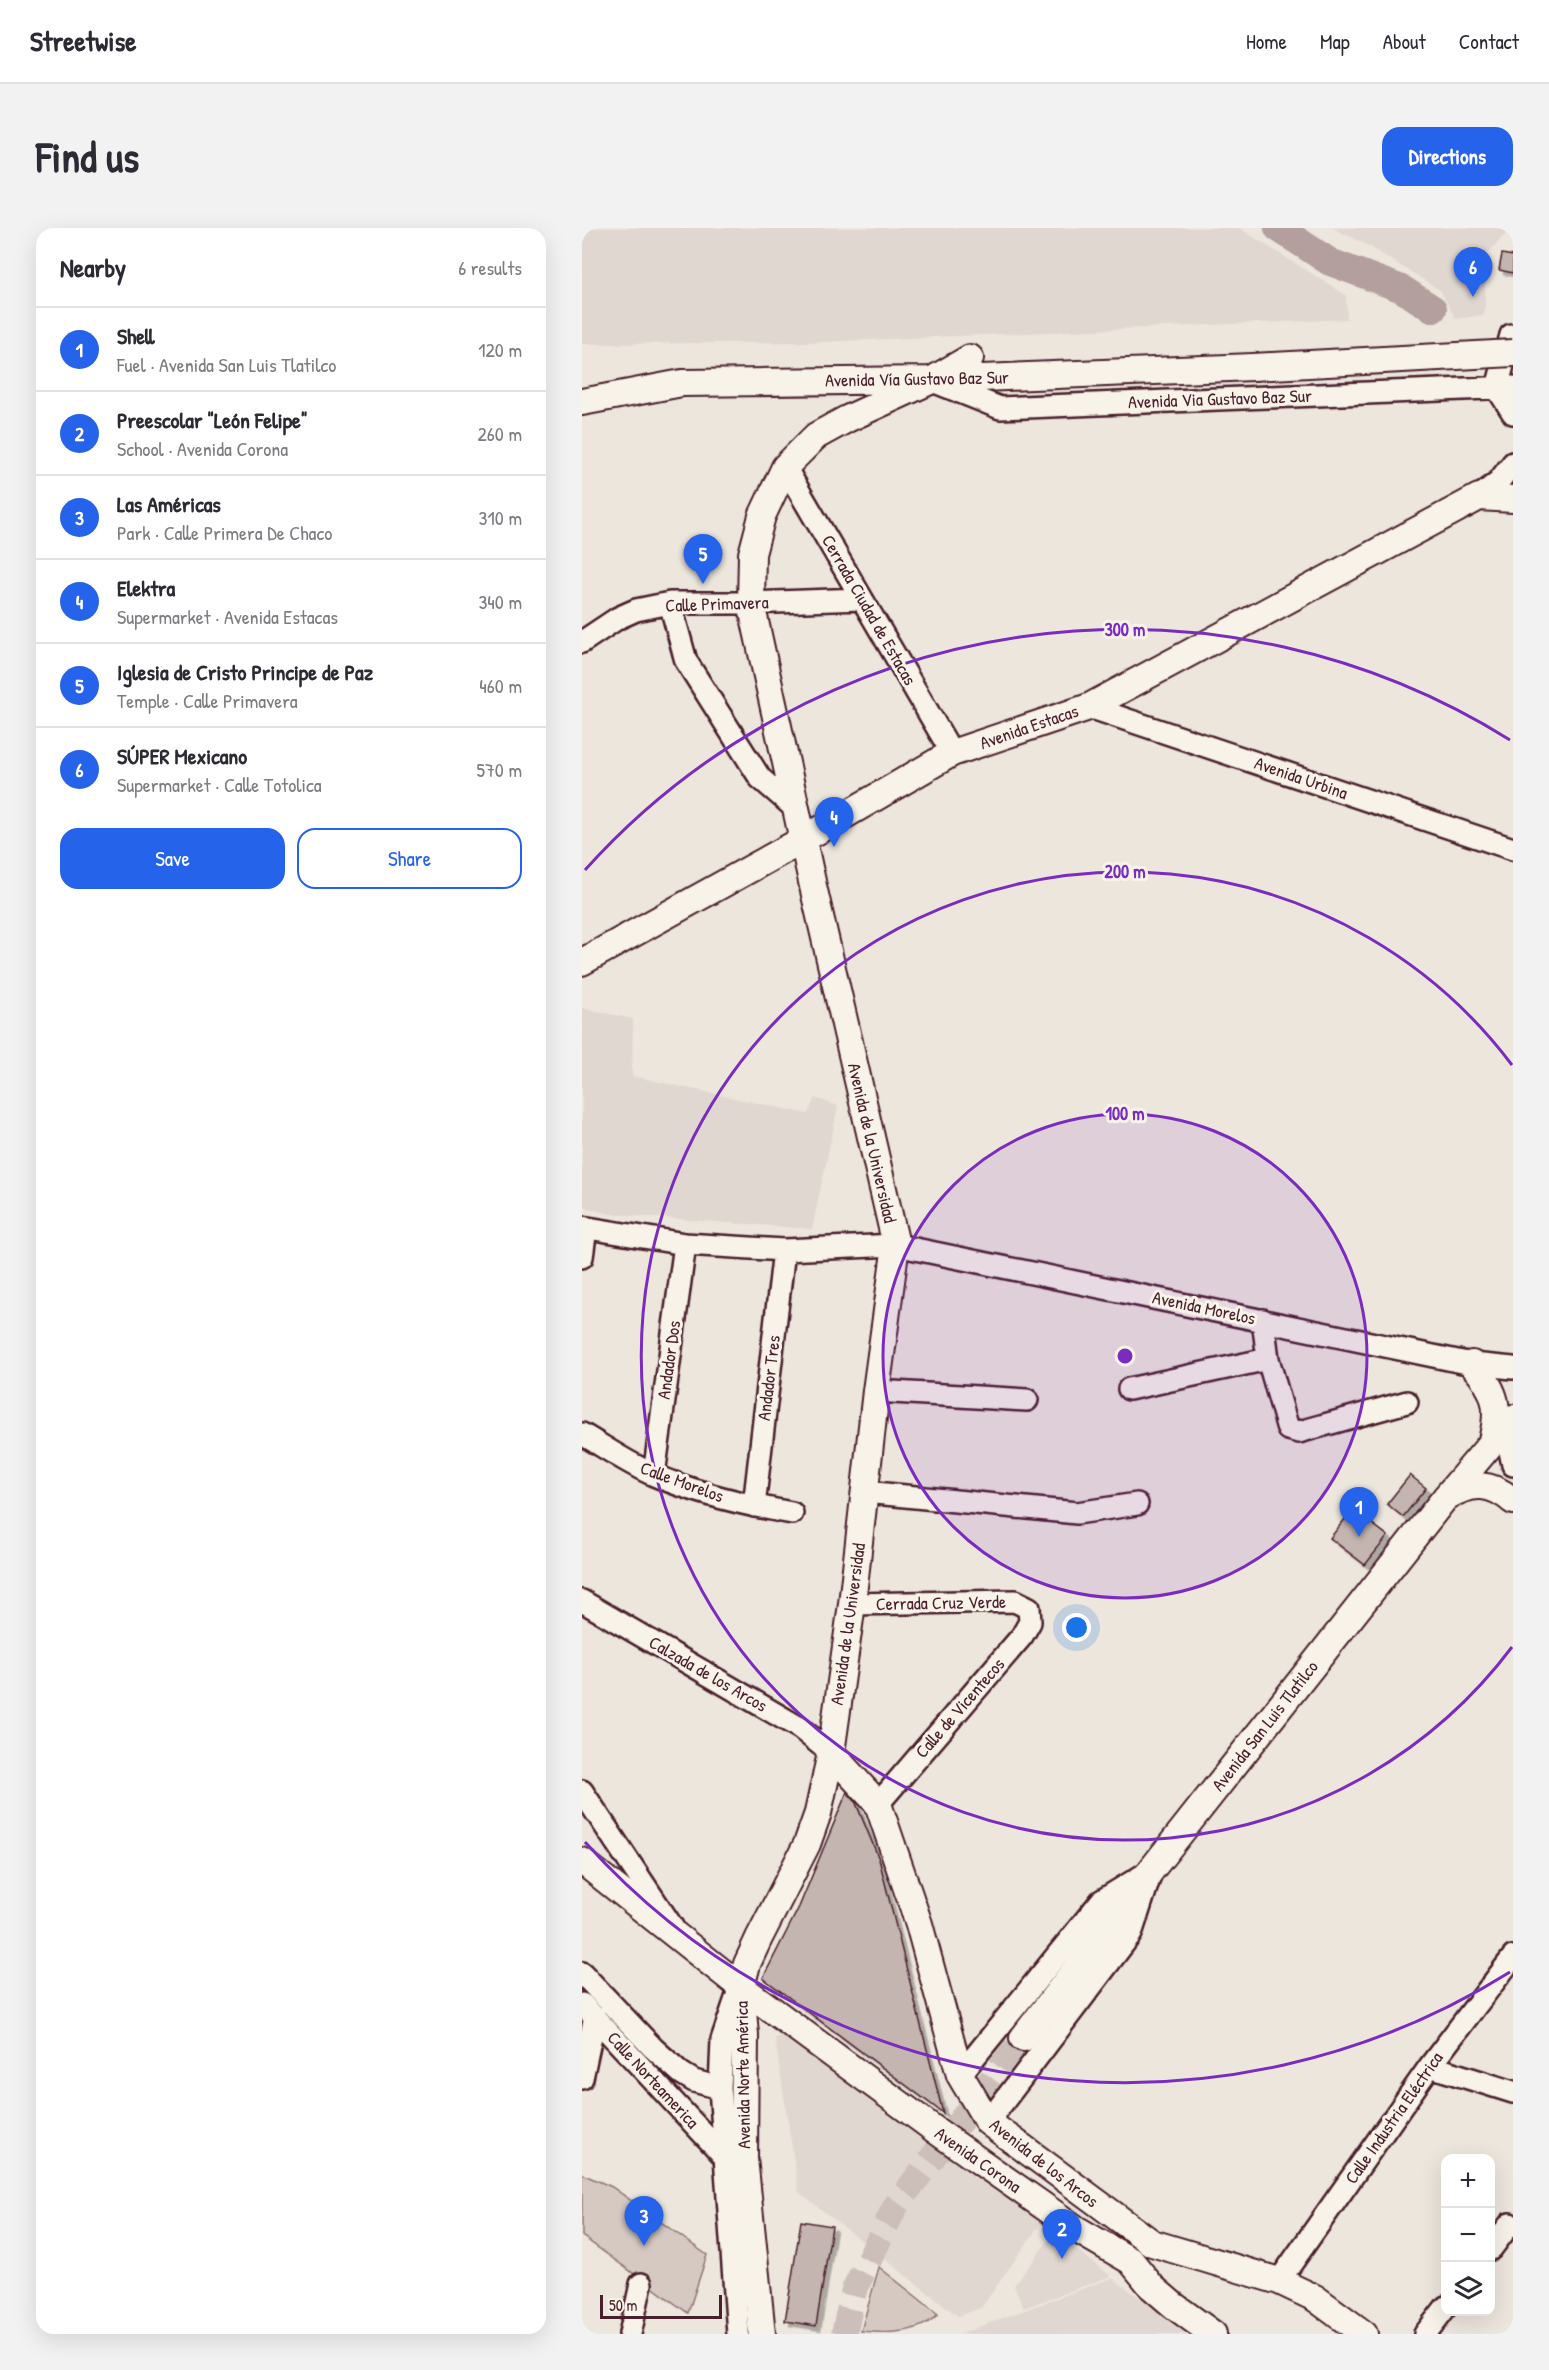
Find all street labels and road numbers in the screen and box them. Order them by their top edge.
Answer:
street label: Avenida Vía Gustavo Baz Sur [825,364,1009,393]
street label: Avenida Via Gustavo Baz Sur [1128,383,1312,414]
street label: Cerrada Ciudad de Estacas [816,530,923,690]
street label: Calle Primavera [665,589,769,618]
street label: Avenida Estacas [976,698,1081,755]
street label: Avenida Urbina [1251,750,1351,805]
street label: Avenida de la Universidad [842,1061,903,1225]
street label: Avenida Morelos [1150,1284,1258,1331]
street label: Andador Dos [651,1319,686,1401]
street label: Andador Tres [751,1334,786,1422]
street label: Calle Morelos [637,1455,727,1508]
street label: Avenida de la Universidad [824,1541,871,1707]
street label: Cerrada Cruz Verde [876,1589,1006,1616]
street label: Calzada de los Arcos [644,1629,772,1718]
street label: Calle de Vicentecos [909,1652,1010,1763]
street label: Avenida San Luis Tlatilco [1206,1655,1324,1796]
street label: Avenida Norte América [729,2001,756,2149]
street label: Calle Norteamerica [602,2026,705,2134]
street label: Calle Industria Eléctrica [1339,2047,1449,2189]
street label: Avenida de los Arcos [985,2112,1104,2213]
street label: Avenida Corona [930,2121,1026,2199]

